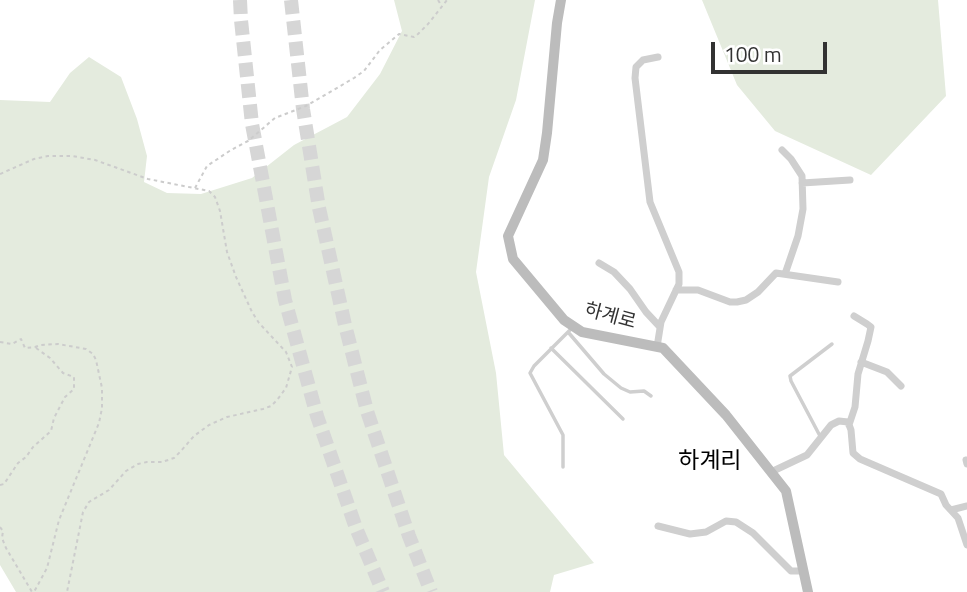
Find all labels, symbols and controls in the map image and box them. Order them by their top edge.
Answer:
scale bar [715,28,830,72]
text: 100 m [724,38,781,70]
street label: 하계로 [582,299,638,335]
district label: 하계리 [678,448,742,476]

